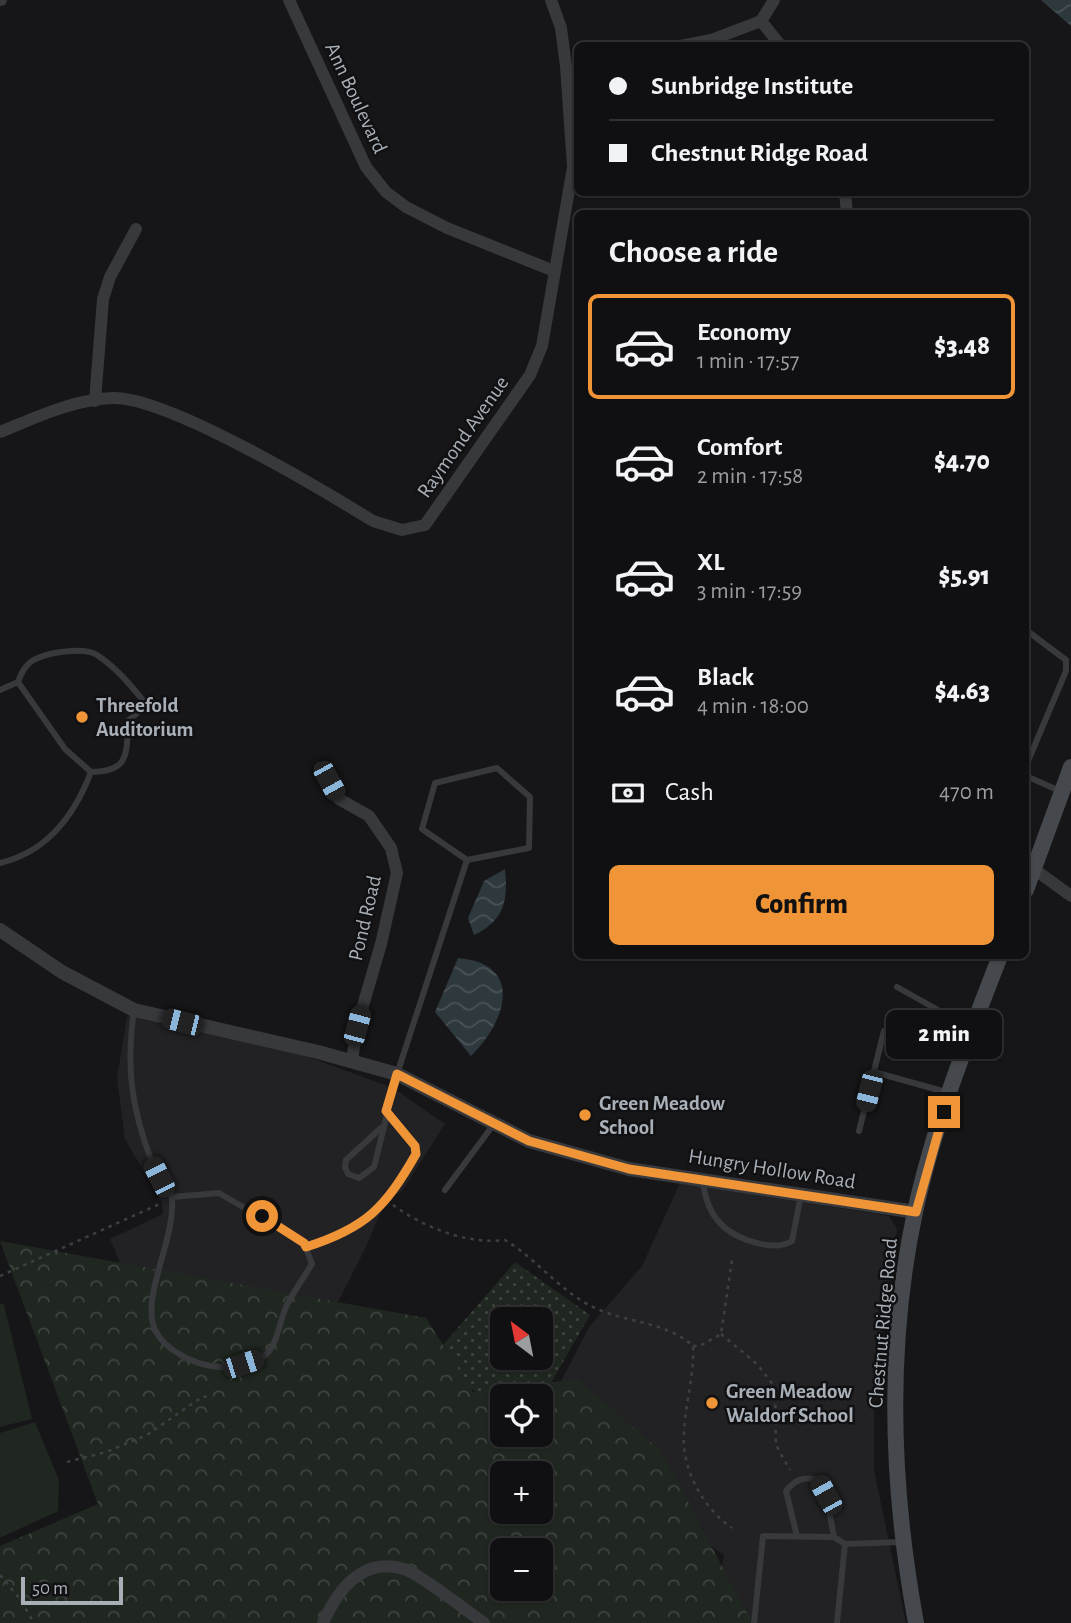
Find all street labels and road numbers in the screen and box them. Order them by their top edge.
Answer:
street label: Ann Boulevard [321,39,391,157]
street label: Raymond Avenue [413,372,513,502]
street label: Pond Road [345,873,385,963]
street label: Hungry Hollow Road [687,1145,857,1193]
street label: Chestnut Ridge Road [865,1237,901,1409]

